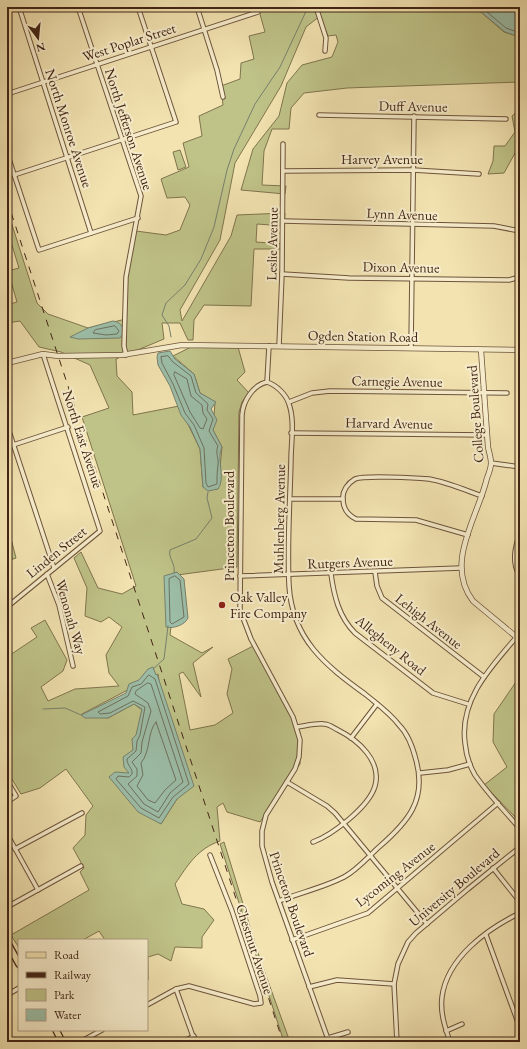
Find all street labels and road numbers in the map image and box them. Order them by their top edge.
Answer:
street label: West Poplar Street [80,18,178,66]
street label: North Monroe Avenue [41,66,97,190]
street label: North Jefferson Avenue [101,66,157,193]
street label: Duff Avenue [378,96,448,116]
street label: Harvey Avenue [341,150,424,168]
street label: Lynn Avenue [366,204,439,224]
street label: Leslie Avenue [262,207,282,281]
street label: Dixon Avenue [362,257,440,277]
street label: Ogden Station Road [308,326,419,346]
street label: College Boulevard [463,364,487,463]
street label: Carnegie Avenue [351,371,443,391]
street label: North East Avenue [59,388,108,491]
street label: Harvard Avenue [345,413,434,433]
street label: Muhlenberg Avenue [269,463,289,574]
street label: Princeton Boulevard [220,470,238,581]
street label: Linden Street [22,522,90,582]
street label: Rutgers Avenue [307,551,394,572]
street label: Wenonah Way [52,577,91,657]
street label: Lehigh Avenue [392,589,467,653]
street label: Allegheny Road [351,610,431,680]
street label: Lycoming Avenue [351,837,439,911]
street label: University Boulevard [405,843,504,930]
street label: Princeton Boulevard [266,849,319,960]
street label: Chestnut Avenue [232,902,278,997]

